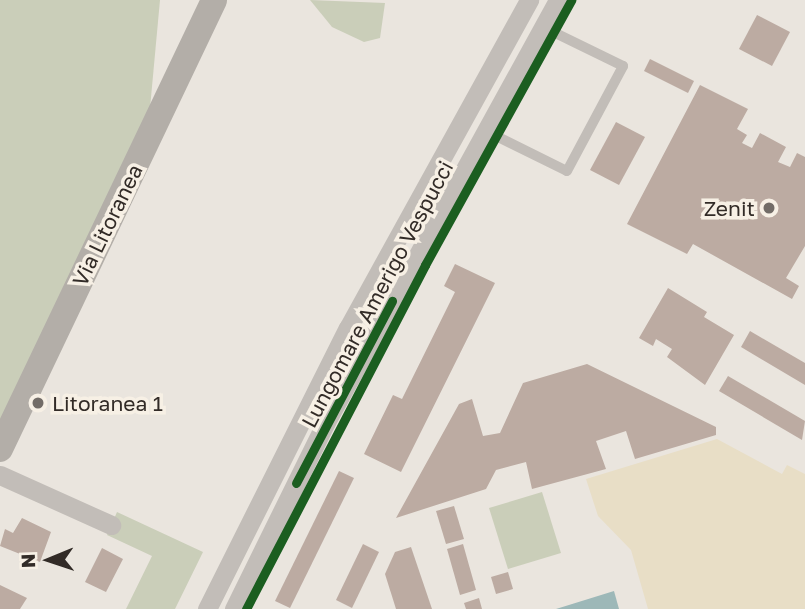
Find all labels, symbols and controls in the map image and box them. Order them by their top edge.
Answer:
street label: Lungomare Amerigo Vespucci [296,156,458,432]
street label: Via Litoranea [67,160,147,290]
place label: Zenit [704,195,755,221]
marker: Zenit [761,200,777,216]
place label: Litoranea 1 [52,390,163,416]
marker: Litoranea 1 [30,395,46,411]
north arrow [14,525,84,595]
text: N [16,553,39,568]

